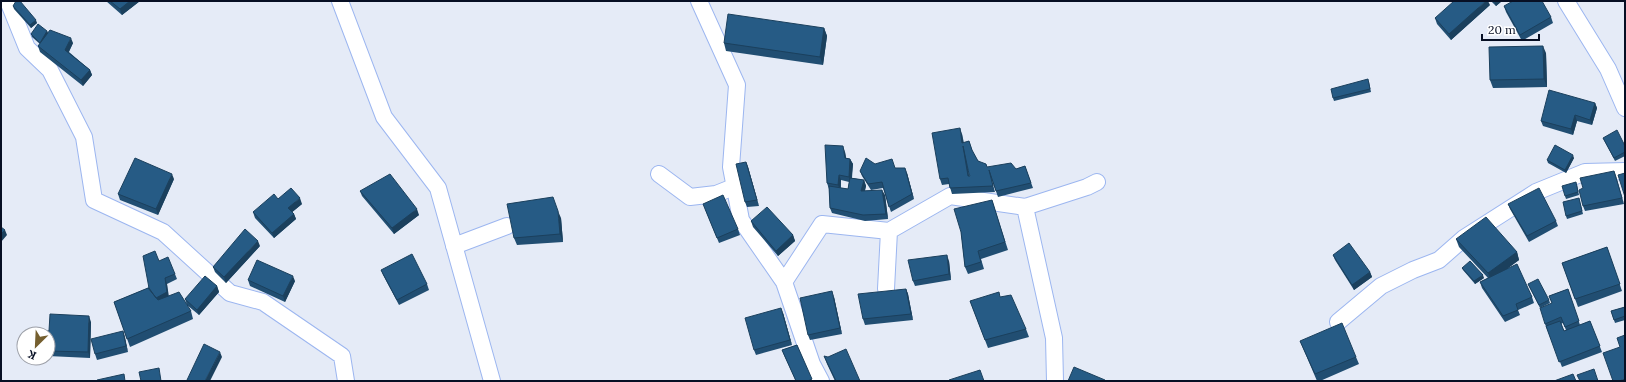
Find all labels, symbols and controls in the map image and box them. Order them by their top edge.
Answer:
scale bar [1482,16,1539,42]
text: 20 m [1488,22,1516,37]
north arrow [16,326,56,366]
text: K [25,347,38,363]

